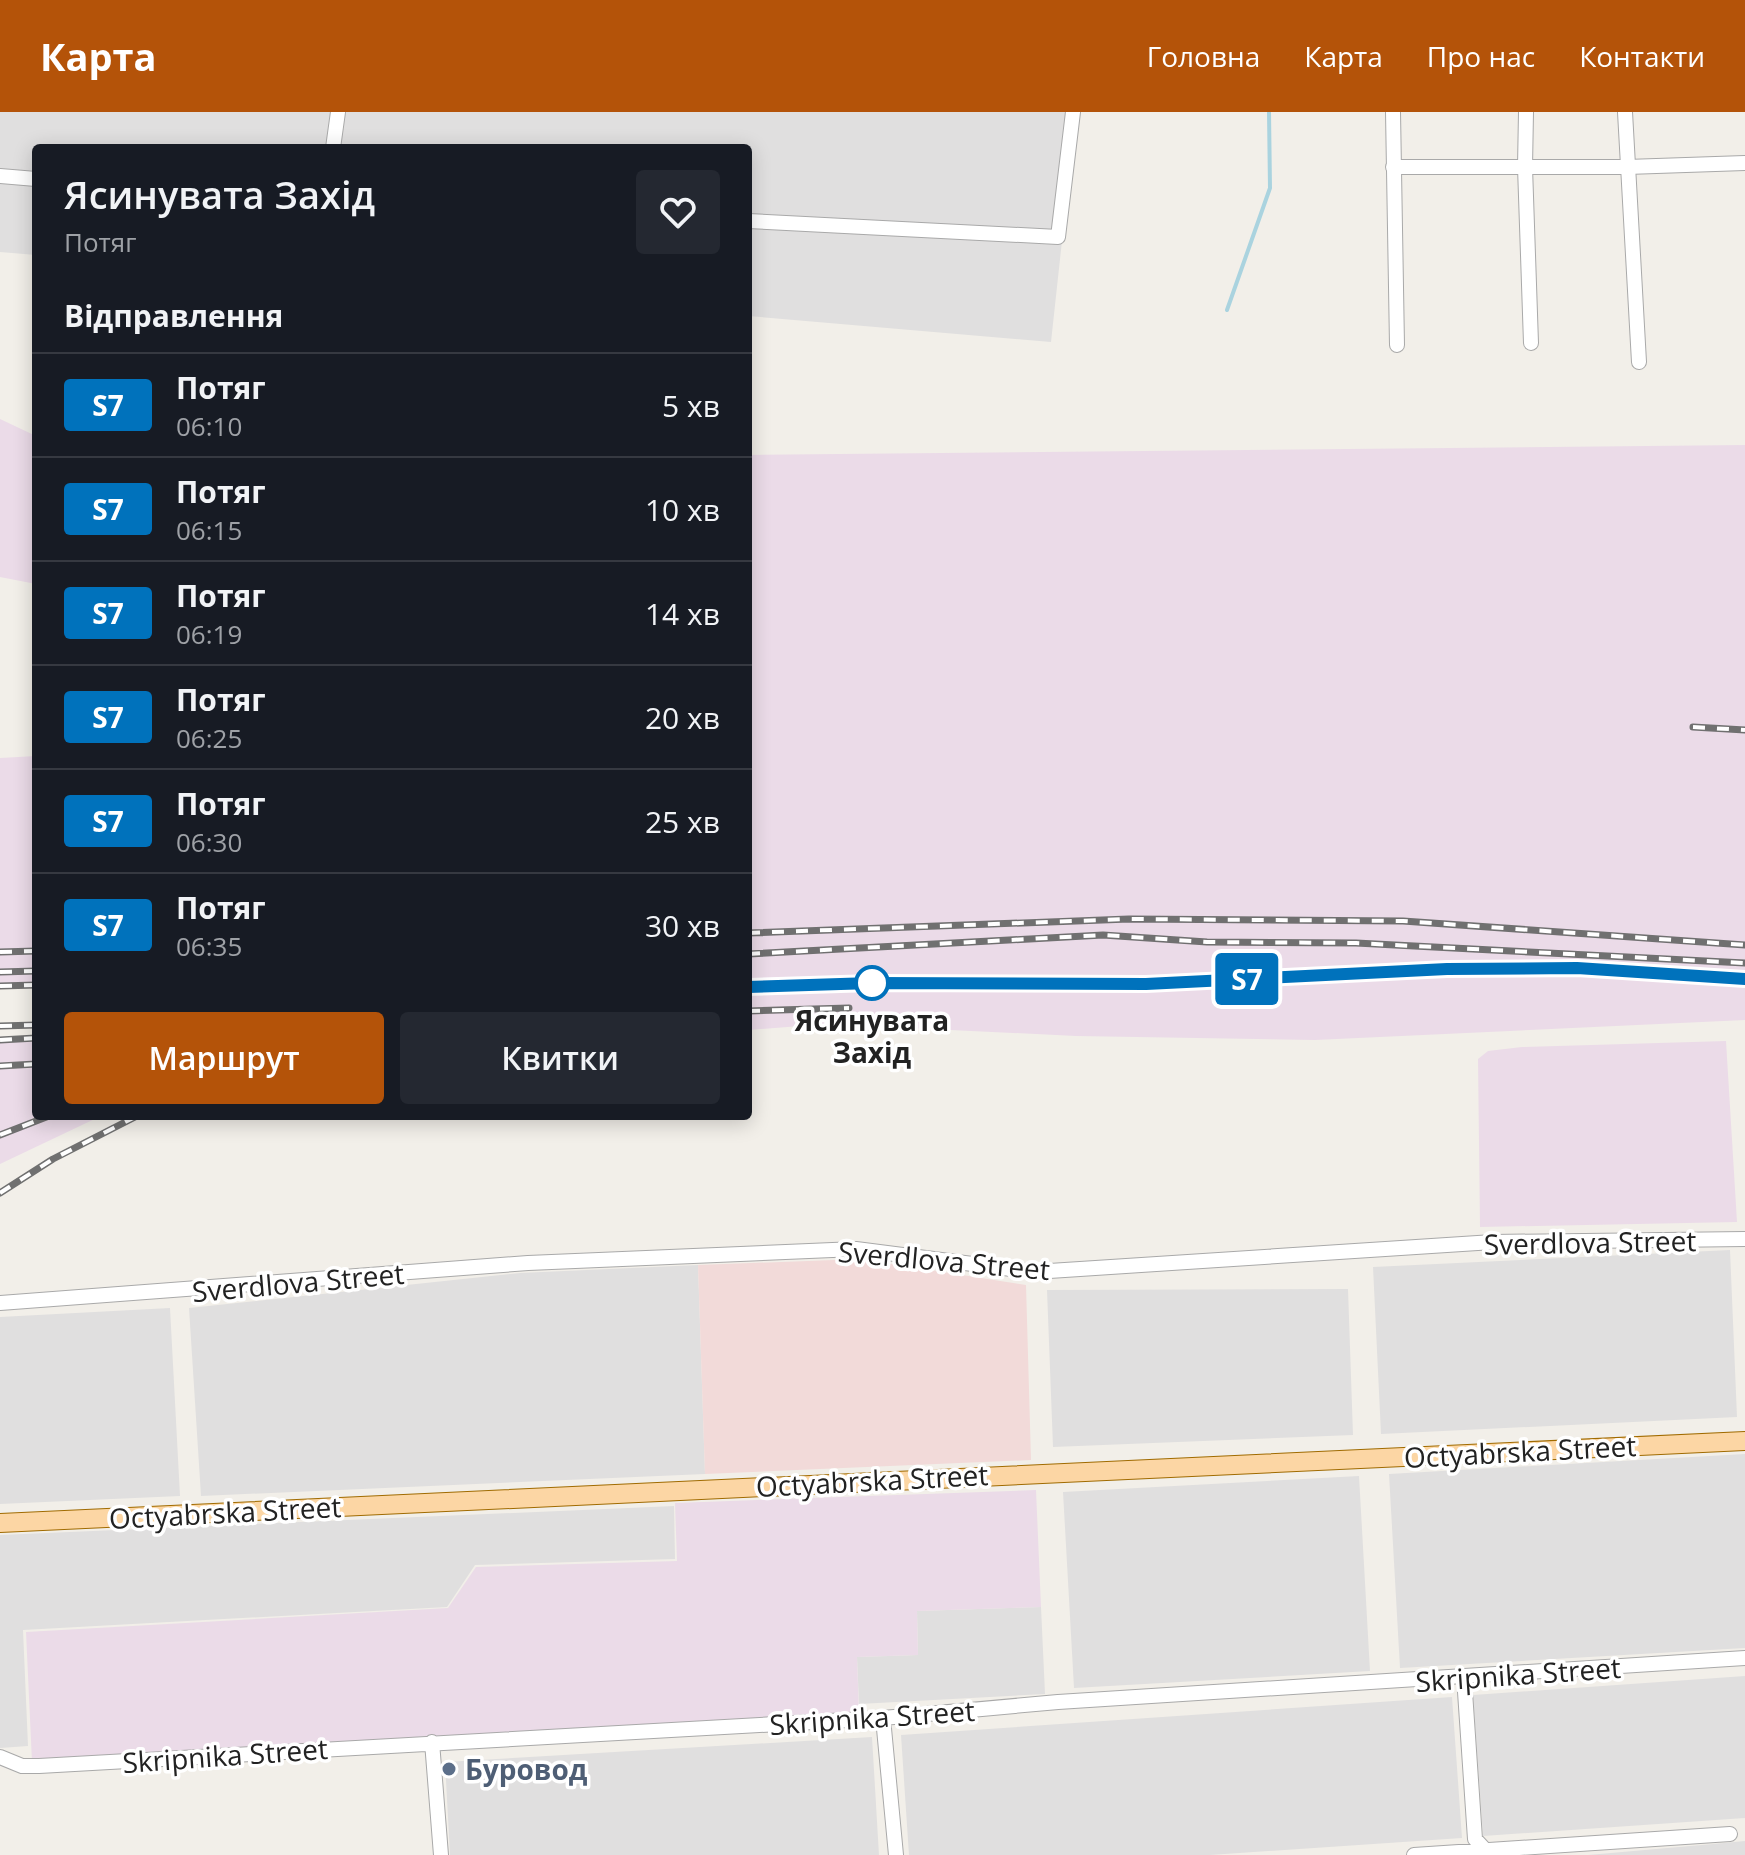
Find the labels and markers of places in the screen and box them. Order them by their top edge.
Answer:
marker: Ясинувата Захід [855,966,889,1000]
place label: Ясинувата Захід [794,1001,949,1071]
place label: Буровод [465,1750,588,1788]
marker: Буровод [440,1760,458,1778]

